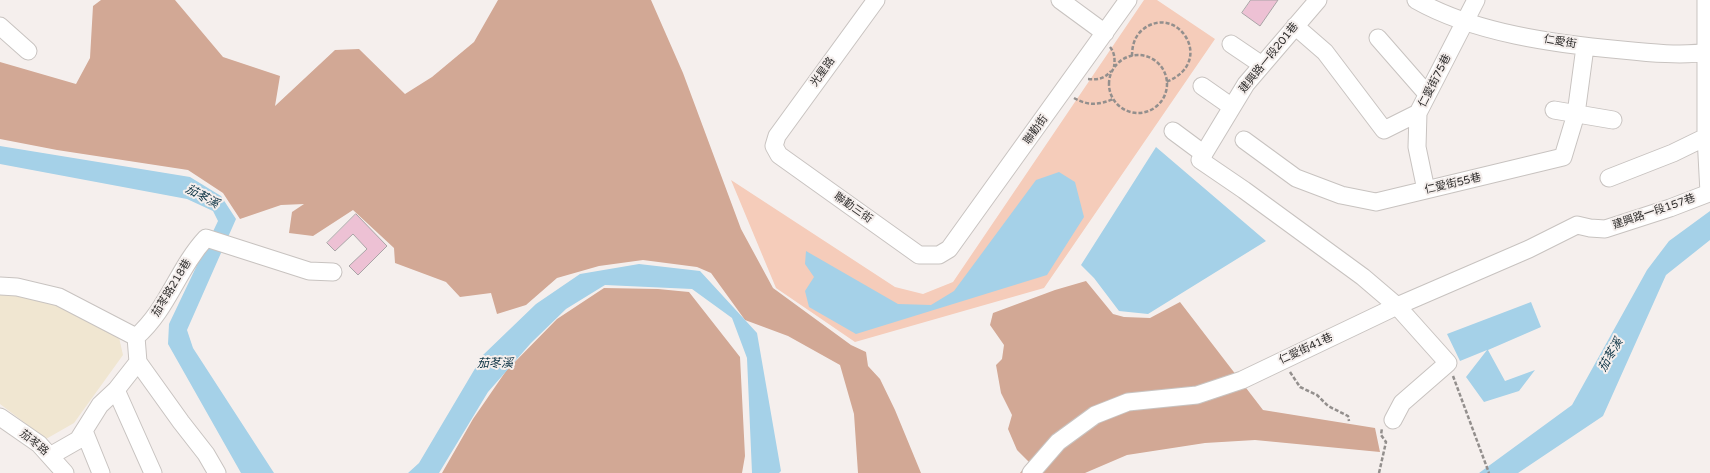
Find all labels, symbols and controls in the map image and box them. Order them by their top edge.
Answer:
street label: 建興路一段201巷 [1237,20,1301,96]
street label: 仁愛街 [1543,33,1577,51]
street label: 仁愛街75巷 [1416,52,1454,110]
street label: 光星路 [808,55,838,89]
street label: 聯勤街 [1021,113,1051,147]
street label: 仁愛街55巷 [1423,171,1483,197]
water label: 茄苳溪 [183,182,221,212]
street label: 聯勤三街 [831,190,875,226]
street label: 建興路一段157巷 [1611,192,1697,232]
street label: 茄苳路218巷 [150,257,194,319]
street label: 仁愛街41巷 [1277,331,1335,367]
water label: 茄苳溪 [1596,336,1626,374]
water label: 茄苳溪 [477,357,513,371]
street label: 茄苳路 [17,427,51,459]

